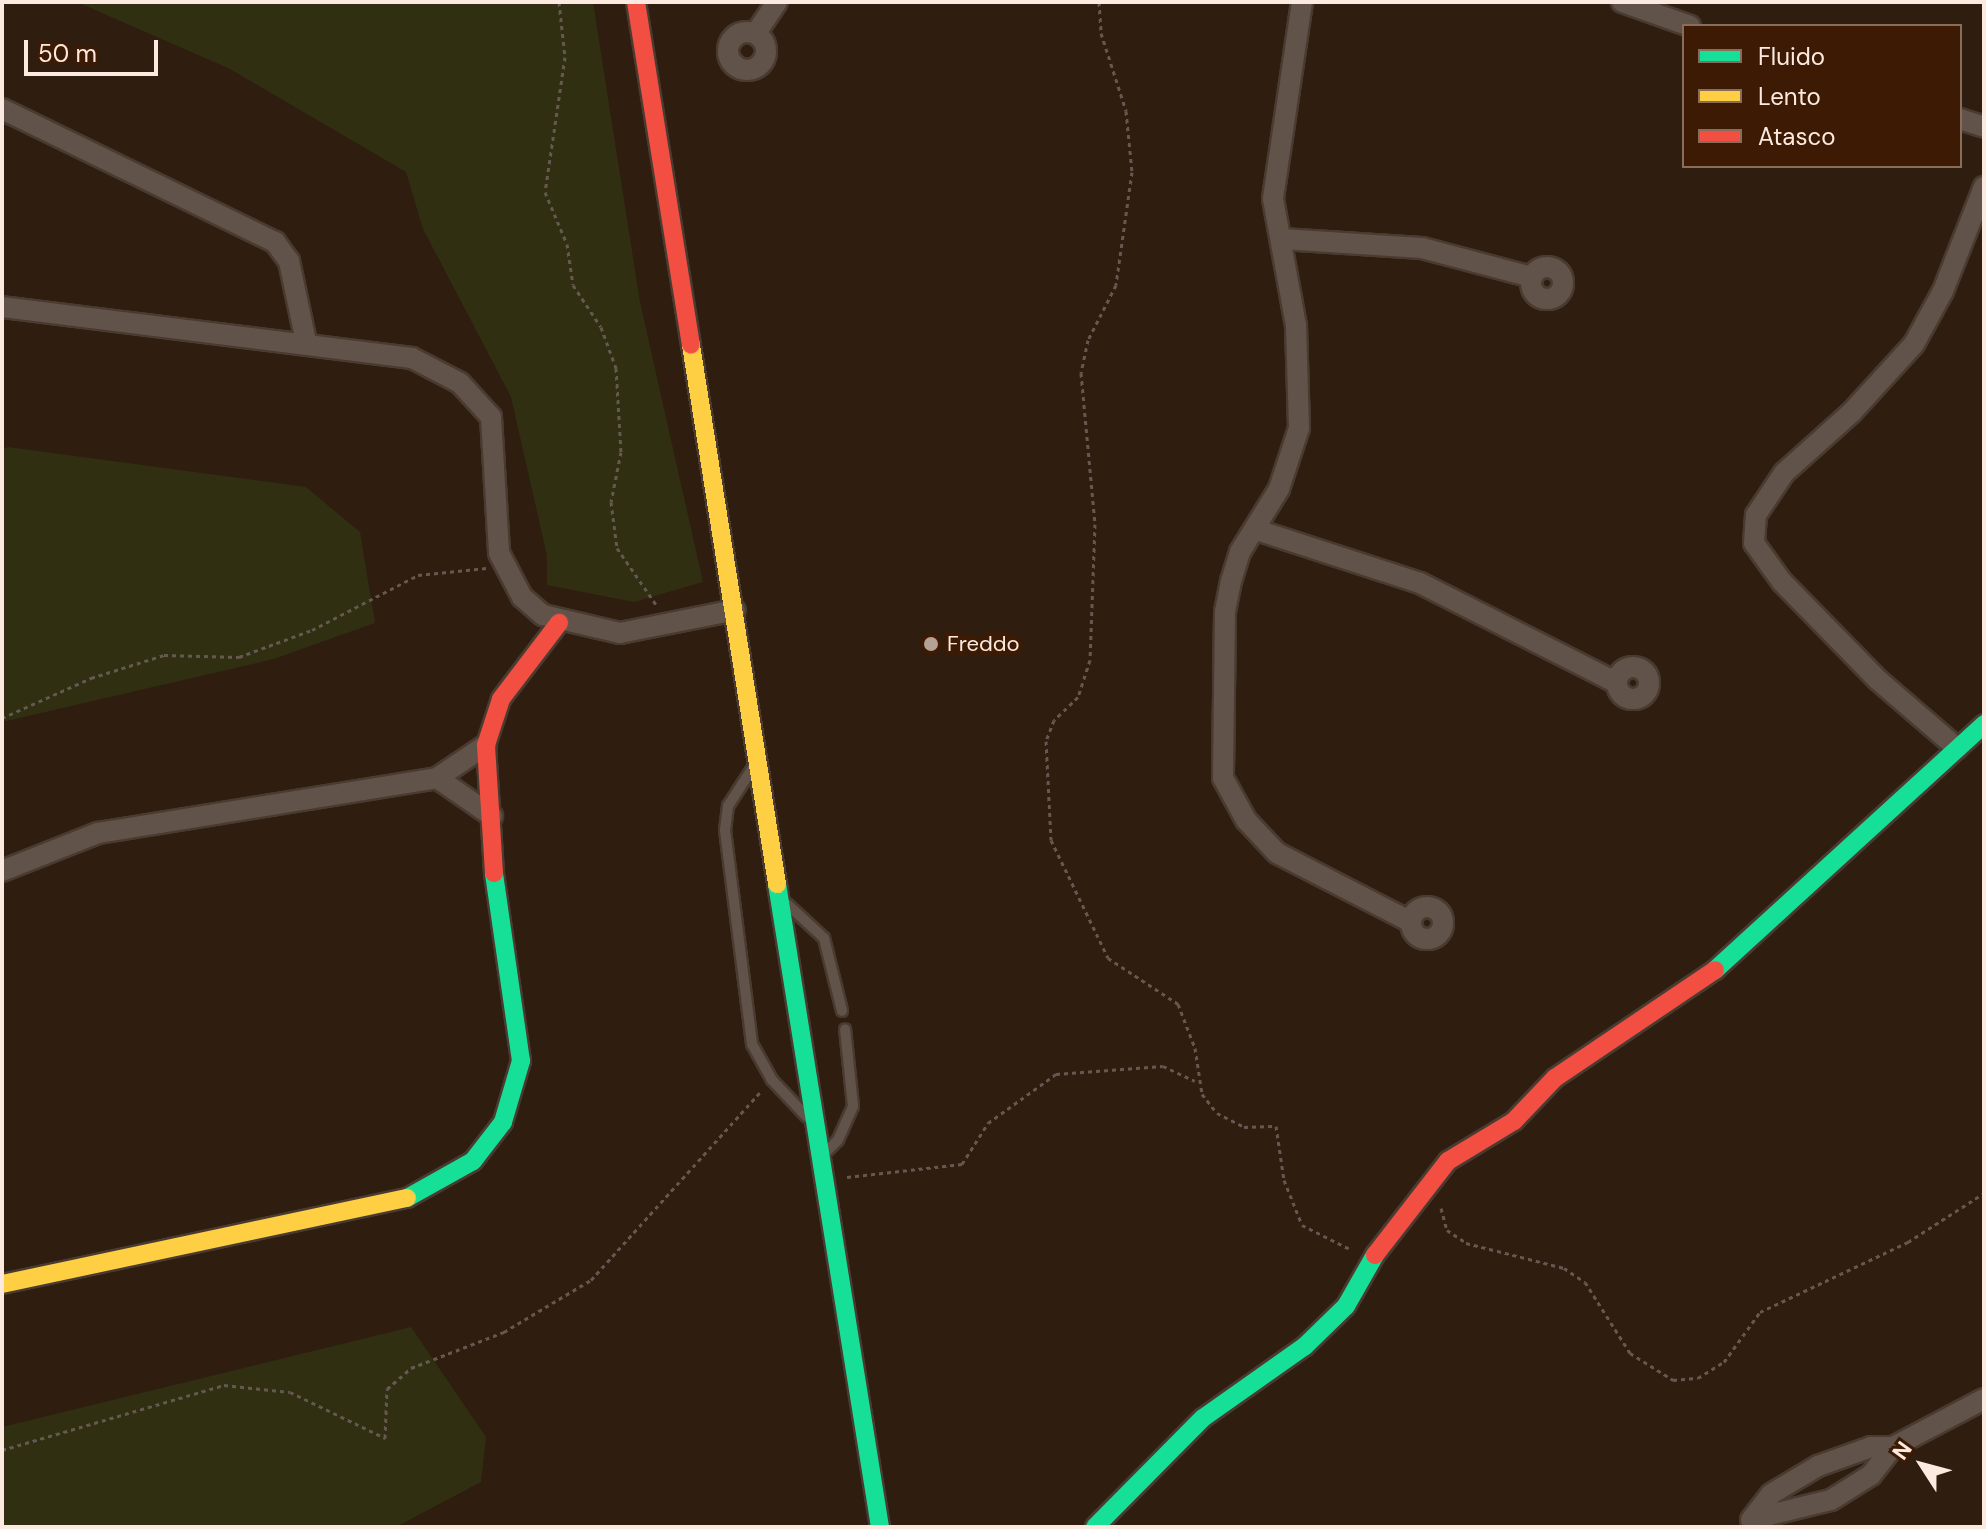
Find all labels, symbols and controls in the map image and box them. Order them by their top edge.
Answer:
scale bar [28,24,162,74]
legend [1682,24,1962,168]
text: 50 m [38,38,97,69]
text: Fluido [1758,41,1825,72]
text: Lento [1758,81,1821,112]
text: Atasco [1758,121,1835,152]
place label: Freddo [947,631,1020,657]
marker: Freddo [922,635,940,653]
north arrow [1882,1425,1962,1505]
text: N [1886,1436,1919,1466]

